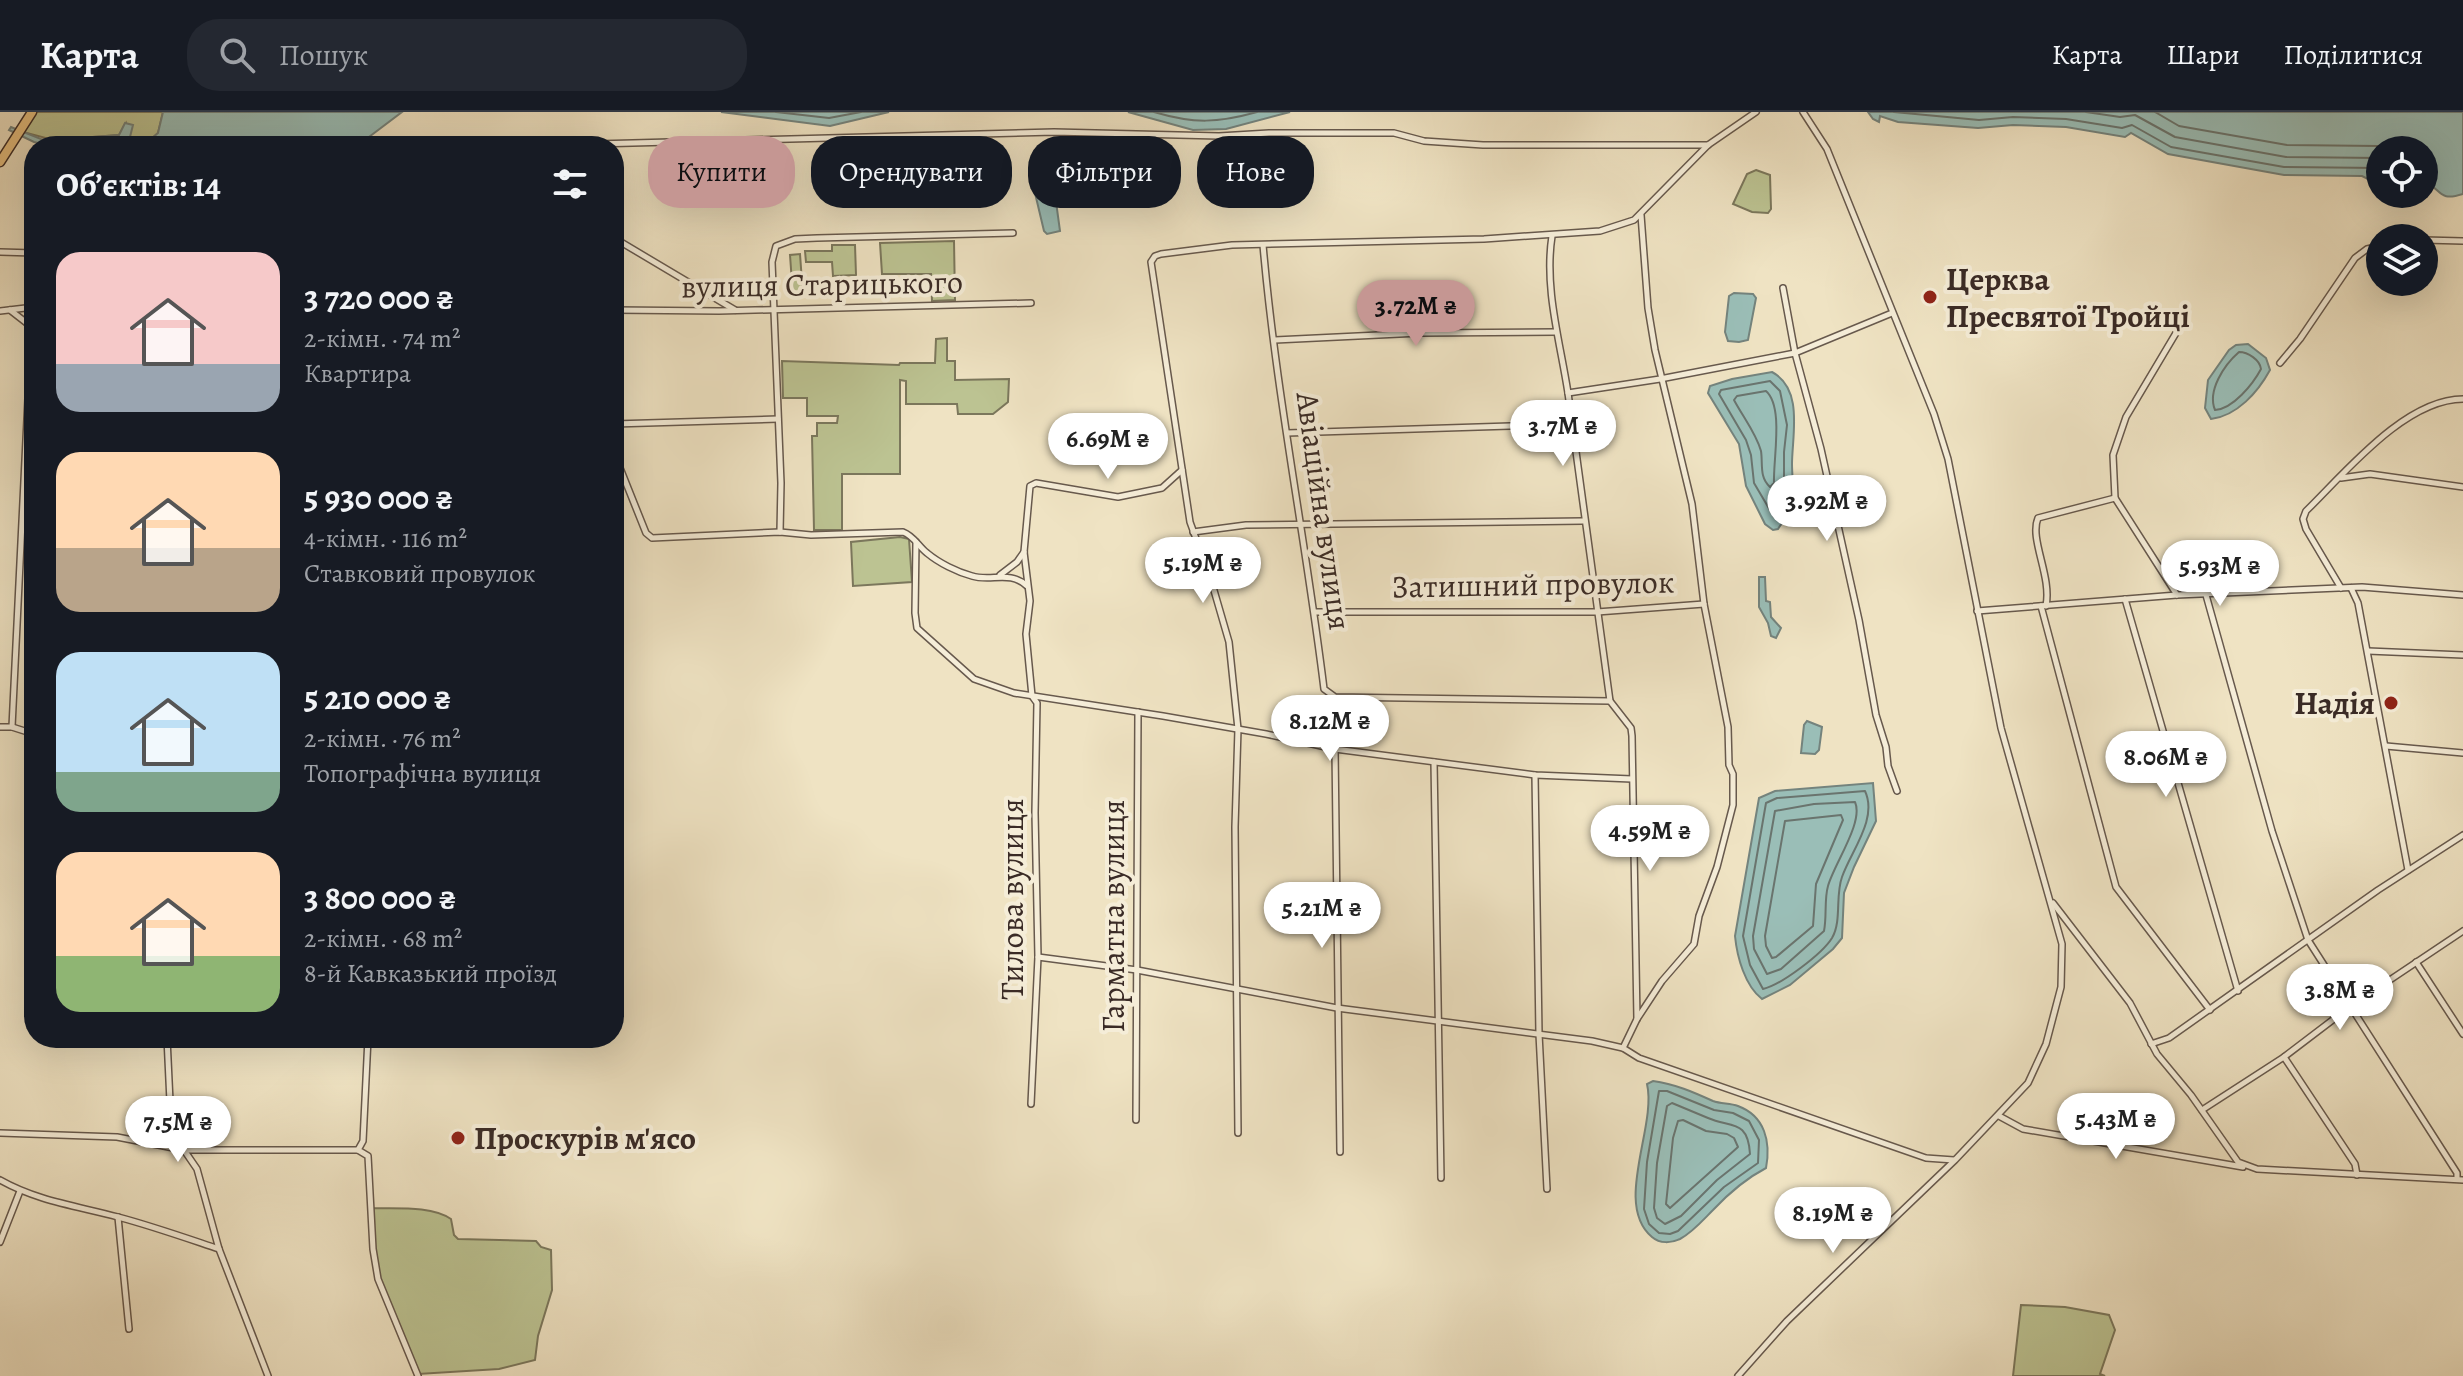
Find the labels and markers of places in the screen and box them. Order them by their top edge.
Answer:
place label: Церква Пресвятої Тройці [1946,257,2190,338]
pin: 3.72M ₴ [1342,280,1490,348]
marker: Церква Пресвятої Тройці [1921,288,1939,306]
pin: 3.7M ₴ [1498,400,1628,468]
pin: 6.69M ₴ [1034,413,1182,481]
pin: 3.92M ₴ [1753,475,1901,543]
pin: 5.19M ₴ [1129,537,1277,605]
pin: 5.93M ₴ [2146,540,2294,608]
place label: Надія [2294,681,2375,725]
marker: Надія [2382,694,2400,712]
pin: 8.12M ₴ [1256,695,1404,763]
pin: 8.06M ₴ [2092,731,2240,799]
pin: 4.59M ₴ [1576,805,1724,873]
pin: 5.21M ₴ [1248,882,1396,950]
pin: 3.8M ₴ [2275,964,2405,1032]
pin: 5.43M ₴ [2042,1093,2190,1161]
pin: 7.5M ₴ [113,1096,243,1164]
place label: Проскурів м'ясо [474,1116,696,1160]
marker: Проскурів м'ясо [449,1129,467,1147]
pin: 8.19M ₴ [1759,1187,1907,1255]

